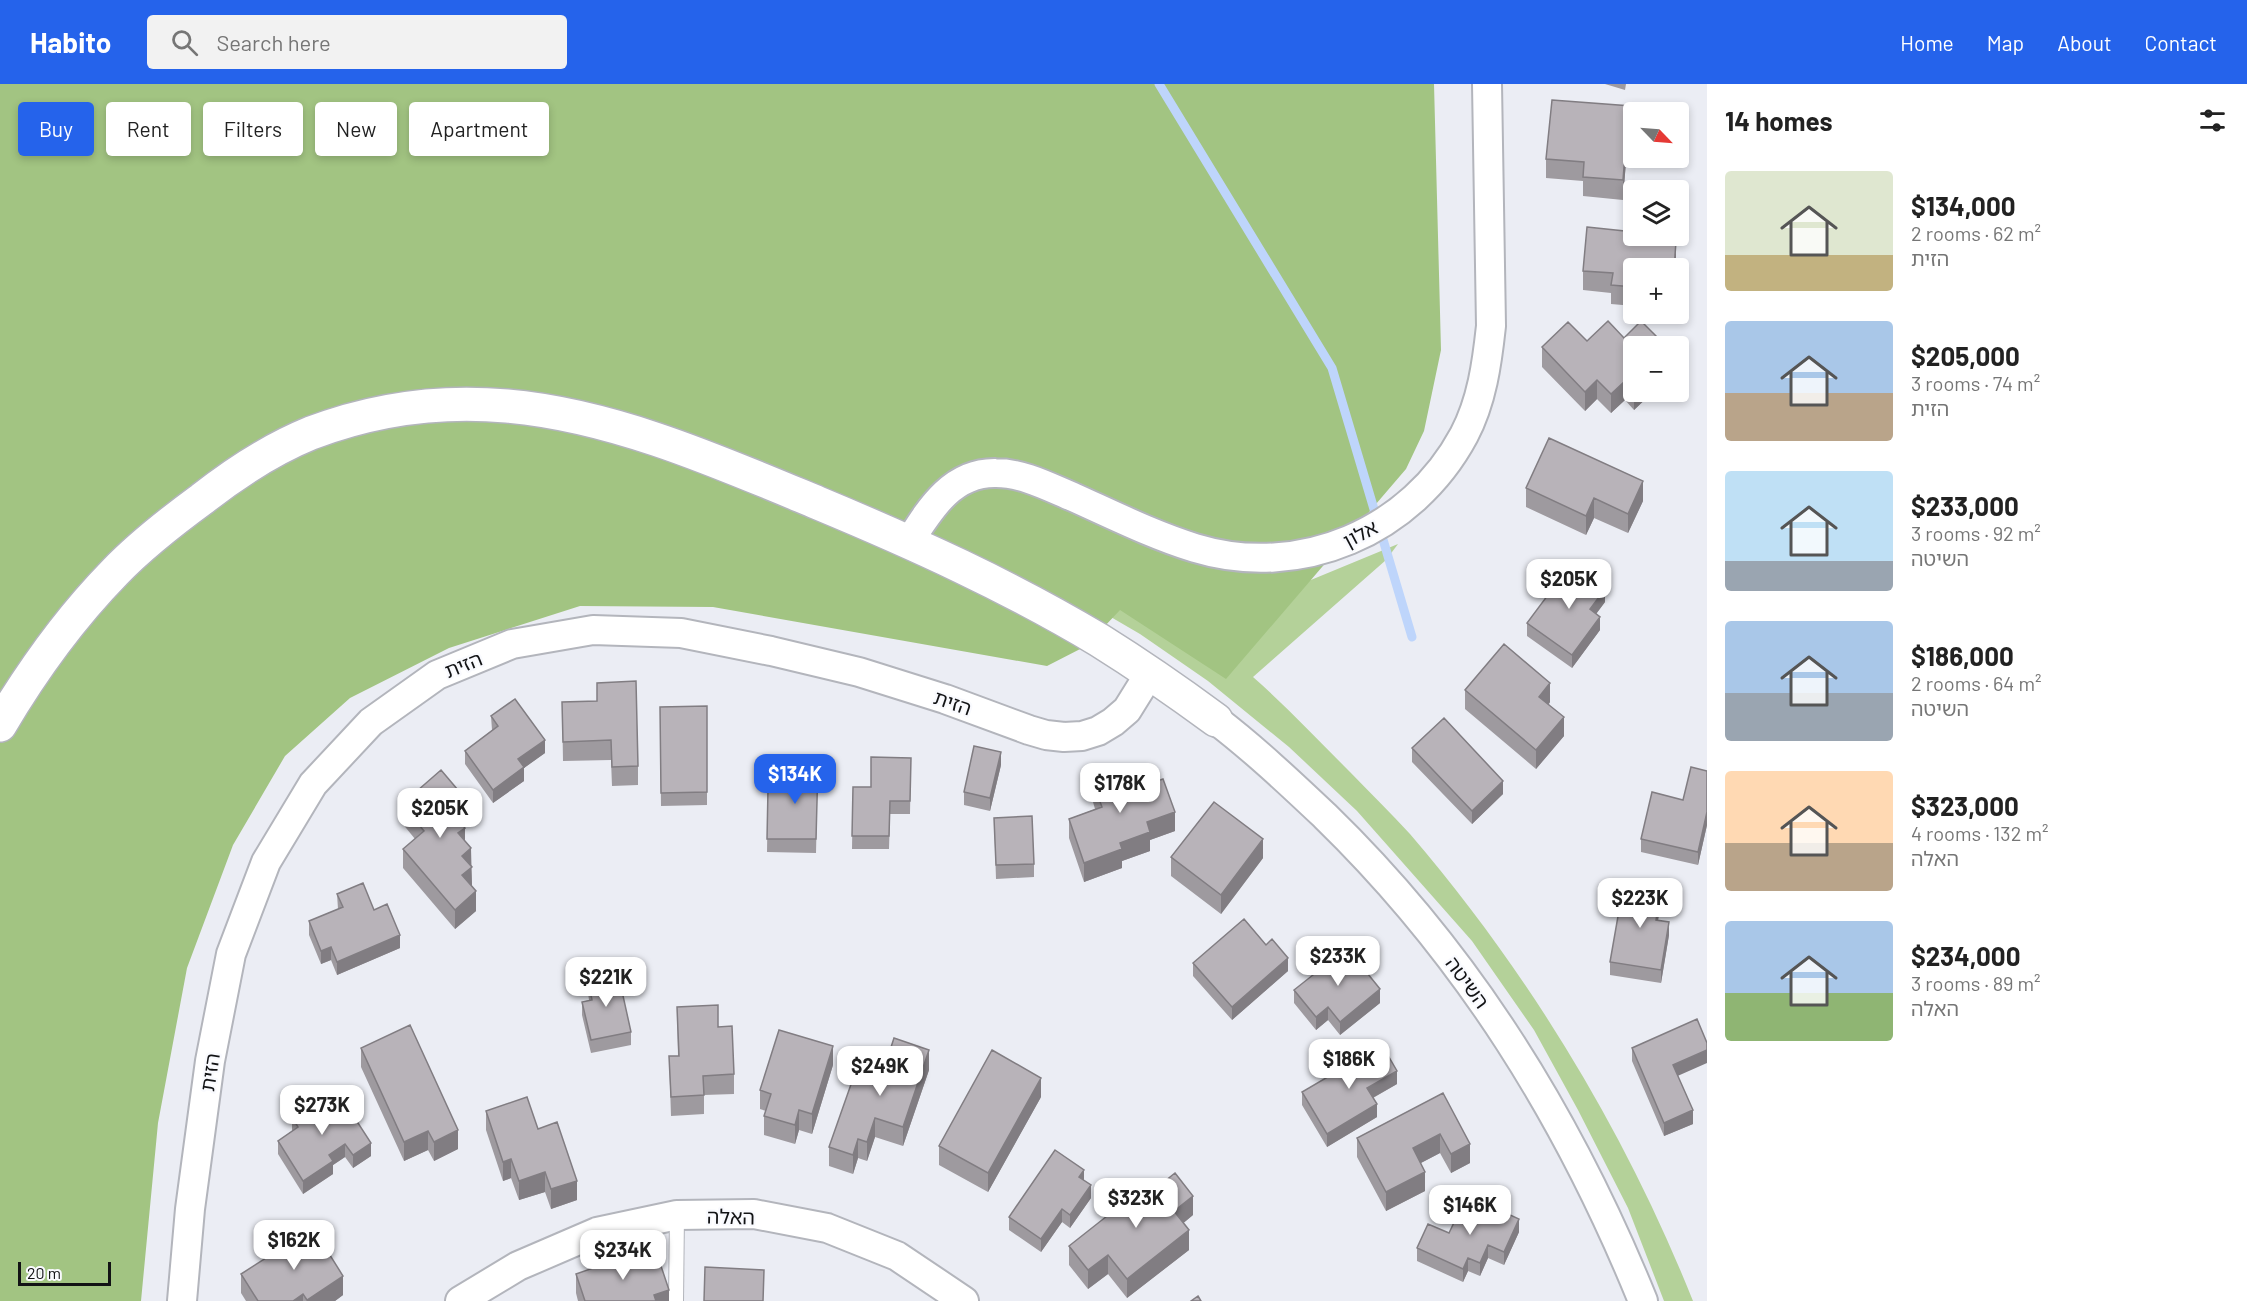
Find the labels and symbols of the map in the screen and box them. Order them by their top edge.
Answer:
north arrow [1623,102,1689,168]
street label: אלון [1339,514,1381,552]
pin: $205K [1527,559,1611,610]
street label: הזית [441,646,485,682]
street label: הזית [931,684,975,720]
pin: $134K [753,754,837,805]
pin: $178K [1078,763,1162,814]
pin: $205K [398,788,482,839]
pin: $223K [1598,878,1682,929]
pin: $233K [1296,936,1380,987]
street label: השיטה [1441,951,1495,1013]
pin: $221K [564,957,648,1008]
pin: $186K [1307,1039,1391,1090]
pin: $249K [838,1046,922,1097]
street label: הזית [194,1051,224,1093]
pin: $273K [280,1085,364,1136]
pin: $323K [1094,1178,1178,1229]
pin: $146K [1428,1185,1512,1236]
street label: האלה [707,1204,755,1228]
pin: $162K [252,1220,336,1271]
pin: $234K [581,1230,665,1281]
scale bar [18,1259,111,1286]

